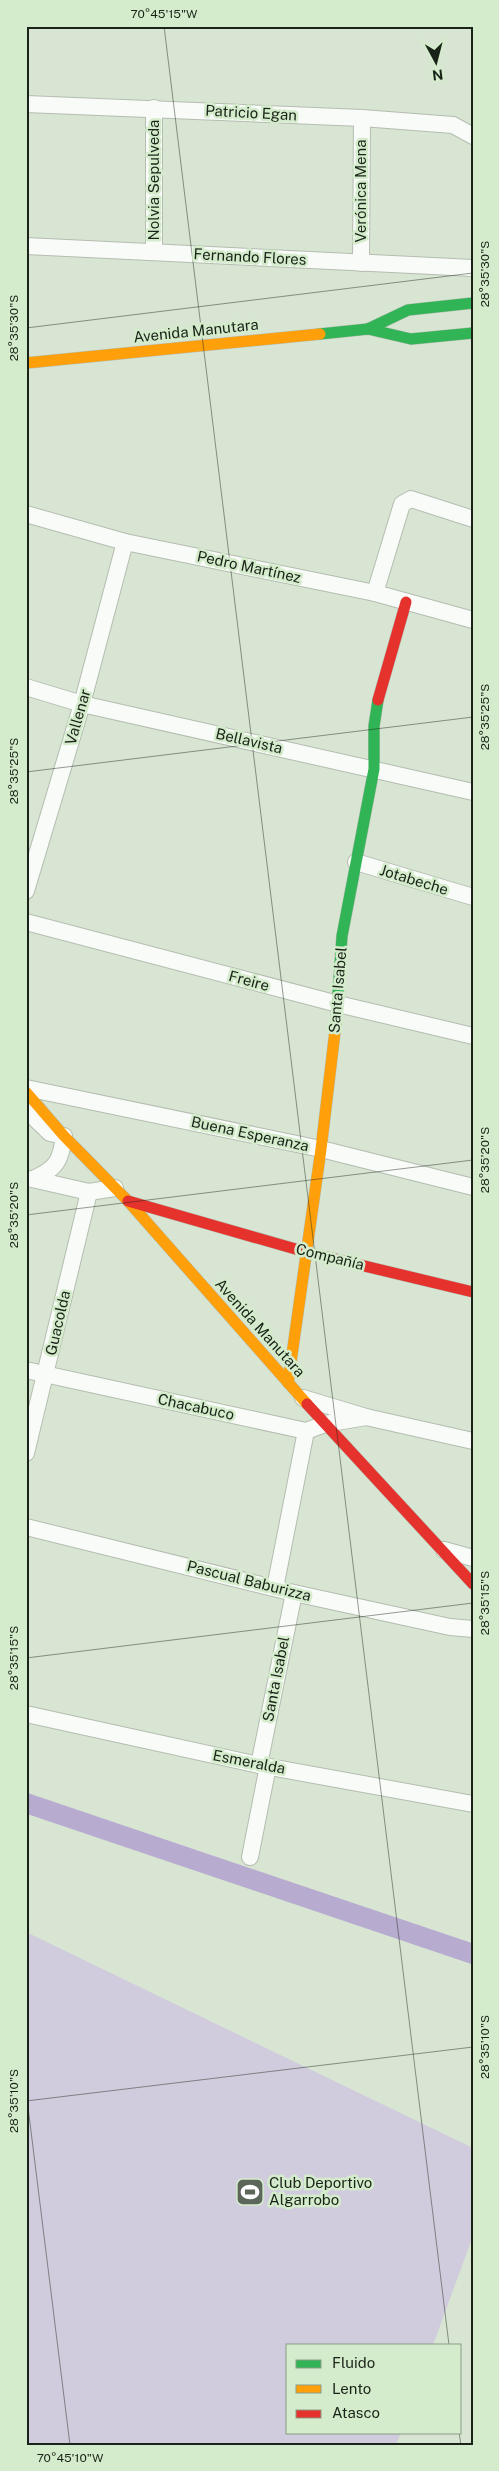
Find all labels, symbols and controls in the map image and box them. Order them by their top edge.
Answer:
text: 70°45'15"W [130,7,198,21]
north arrow [412,38,462,88]
text: N [431,66,444,84]
street label: Patricio Egan [205,102,297,123]
street label: Nolvia Sepulveda [145,120,162,240]
street label: Verónica Mena [352,139,369,243]
text: 28°35'30"S [478,241,492,307]
street label: Fernando Flores [193,245,307,268]
text: 28°35'30"S [7,295,21,361]
street label: Avenida Manutara [133,315,259,346]
street label: Pedro Martínez [196,547,303,586]
text: 28°35'25"S [478,684,492,750]
street label: Vallenar [61,687,94,747]
street label: Bellavista [214,725,284,756]
text: 28°35'25"S [7,738,21,804]
street label: Jotabeche [378,861,450,898]
street label: Santa Isabel [325,946,350,1034]
street label: Freire [227,967,271,994]
street label: Buena Esperanza [190,1113,311,1154]
text: 28°35'20"S [478,1127,492,1193]
text: 28°35'20"S [7,1182,21,1248]
street label: Compañía [294,1240,366,1273]
street label: Avenida Manutara [212,1275,309,1380]
street label: Guacolda [42,1289,73,1357]
street label: Chacabuco [156,1390,236,1423]
street label: Pascual Baburizza [185,1557,313,1604]
text: 28°35'15"S [478,1571,492,1635]
text: 28°35'15"S [7,1626,21,1690]
street label: Santa Isabel [259,1635,292,1723]
street label: Esmeralda [211,1746,287,1777]
text: 28°35'10"S [478,2015,492,2079]
text: 28°35'10"S [7,2069,21,2133]
place label: Club Deportivo Algarrobo [269,2174,372,2208]
sports icon: Club Deportivo Algarrobo [235,2177,265,2207]
legend [286,2344,462,2434]
text: Fluido [332,2354,375,2371]
text: Lento [332,2380,371,2397]
text: Atasco [332,2404,380,2421]
text: 70°45'10"W [37,2451,104,2465]

